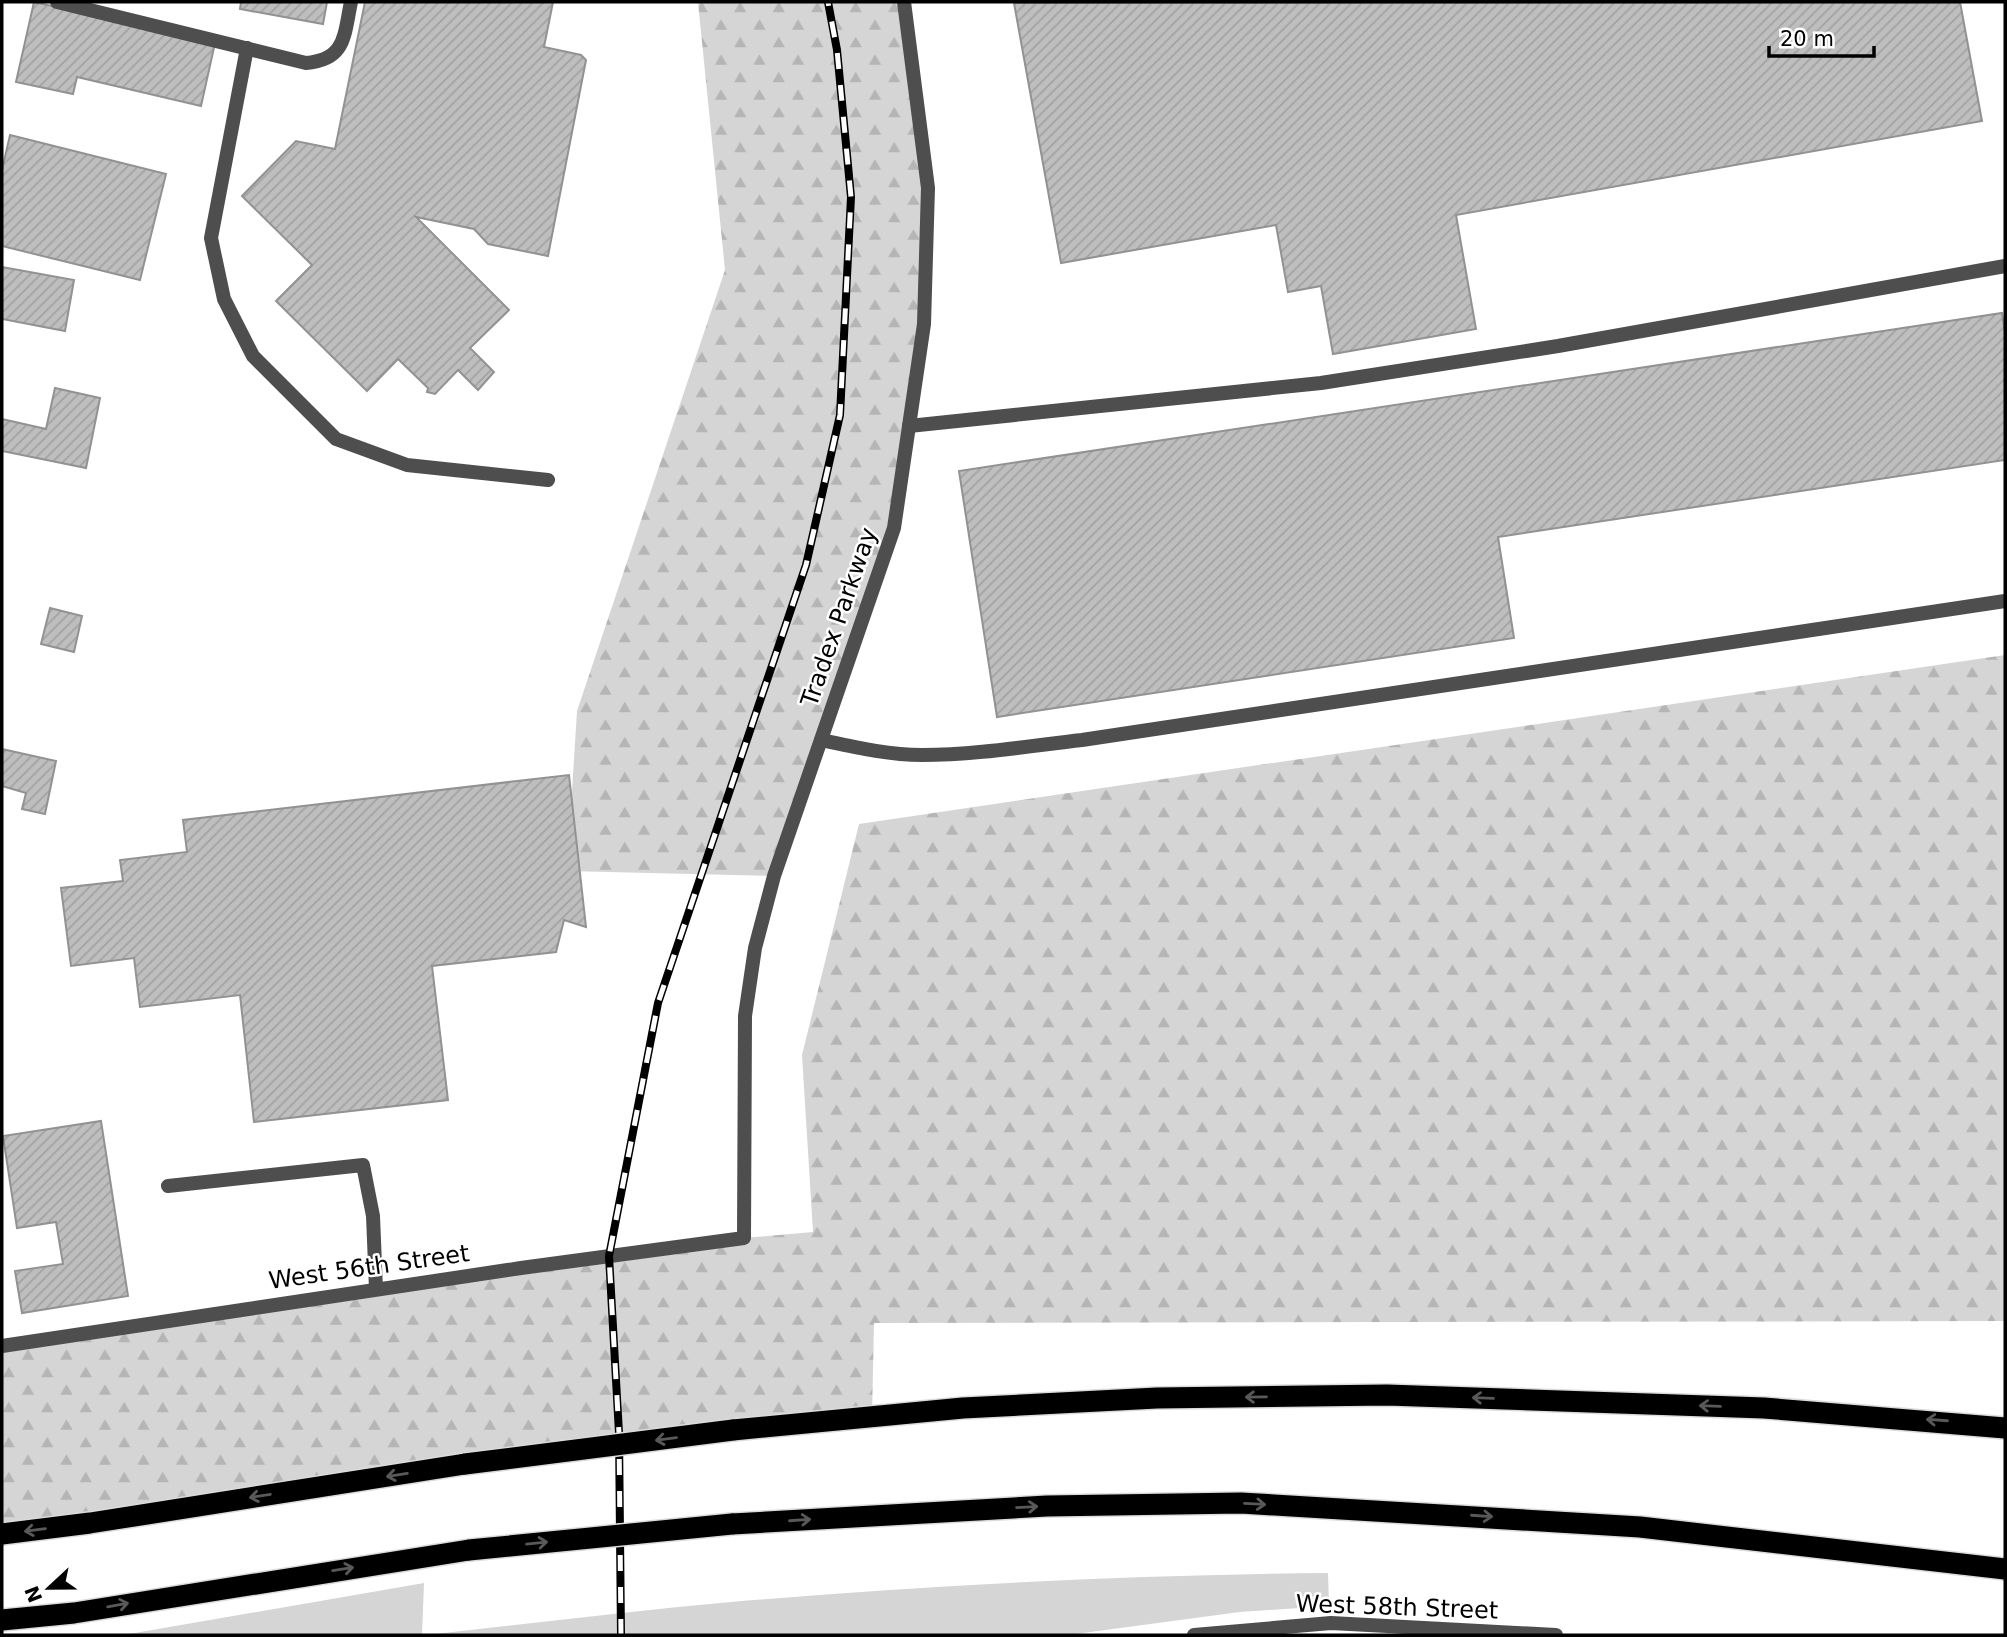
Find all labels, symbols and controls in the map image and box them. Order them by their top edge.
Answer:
scale bar [1769,14,1874,58]
text: 20 m [1780,27,1834,51]
street label: Tradex Parkway [795,524,883,711]
street label: West 56th Street [267,1239,471,1295]
one-way arrow [1244,1390,1267,1404]
one-way arrow [1472,1391,1495,1404]
one-way arrow [1699,1399,1722,1412]
one-way arrow [1927,1413,1949,1426]
one-way arrow [655,1432,678,1445]
one-way arrow [386,1469,409,1482]
one-way arrow [249,1490,272,1503]
one-way arrow [1243,1498,1266,1511]
one-way arrow [1015,1500,1038,1513]
one-way arrow [1470,1510,1493,1523]
one-way arrow [788,1513,811,1526]
one-way arrow [24,1524,47,1537]
one-way arrow [525,1536,548,1549]
north arrow [14,1553,84,1623]
one-way arrow [331,1562,353,1575]
text: N [20,1583,46,1606]
street label: West 58th Street [1295,1589,1499,1625]
one-way arrow [106,1598,129,1611]

